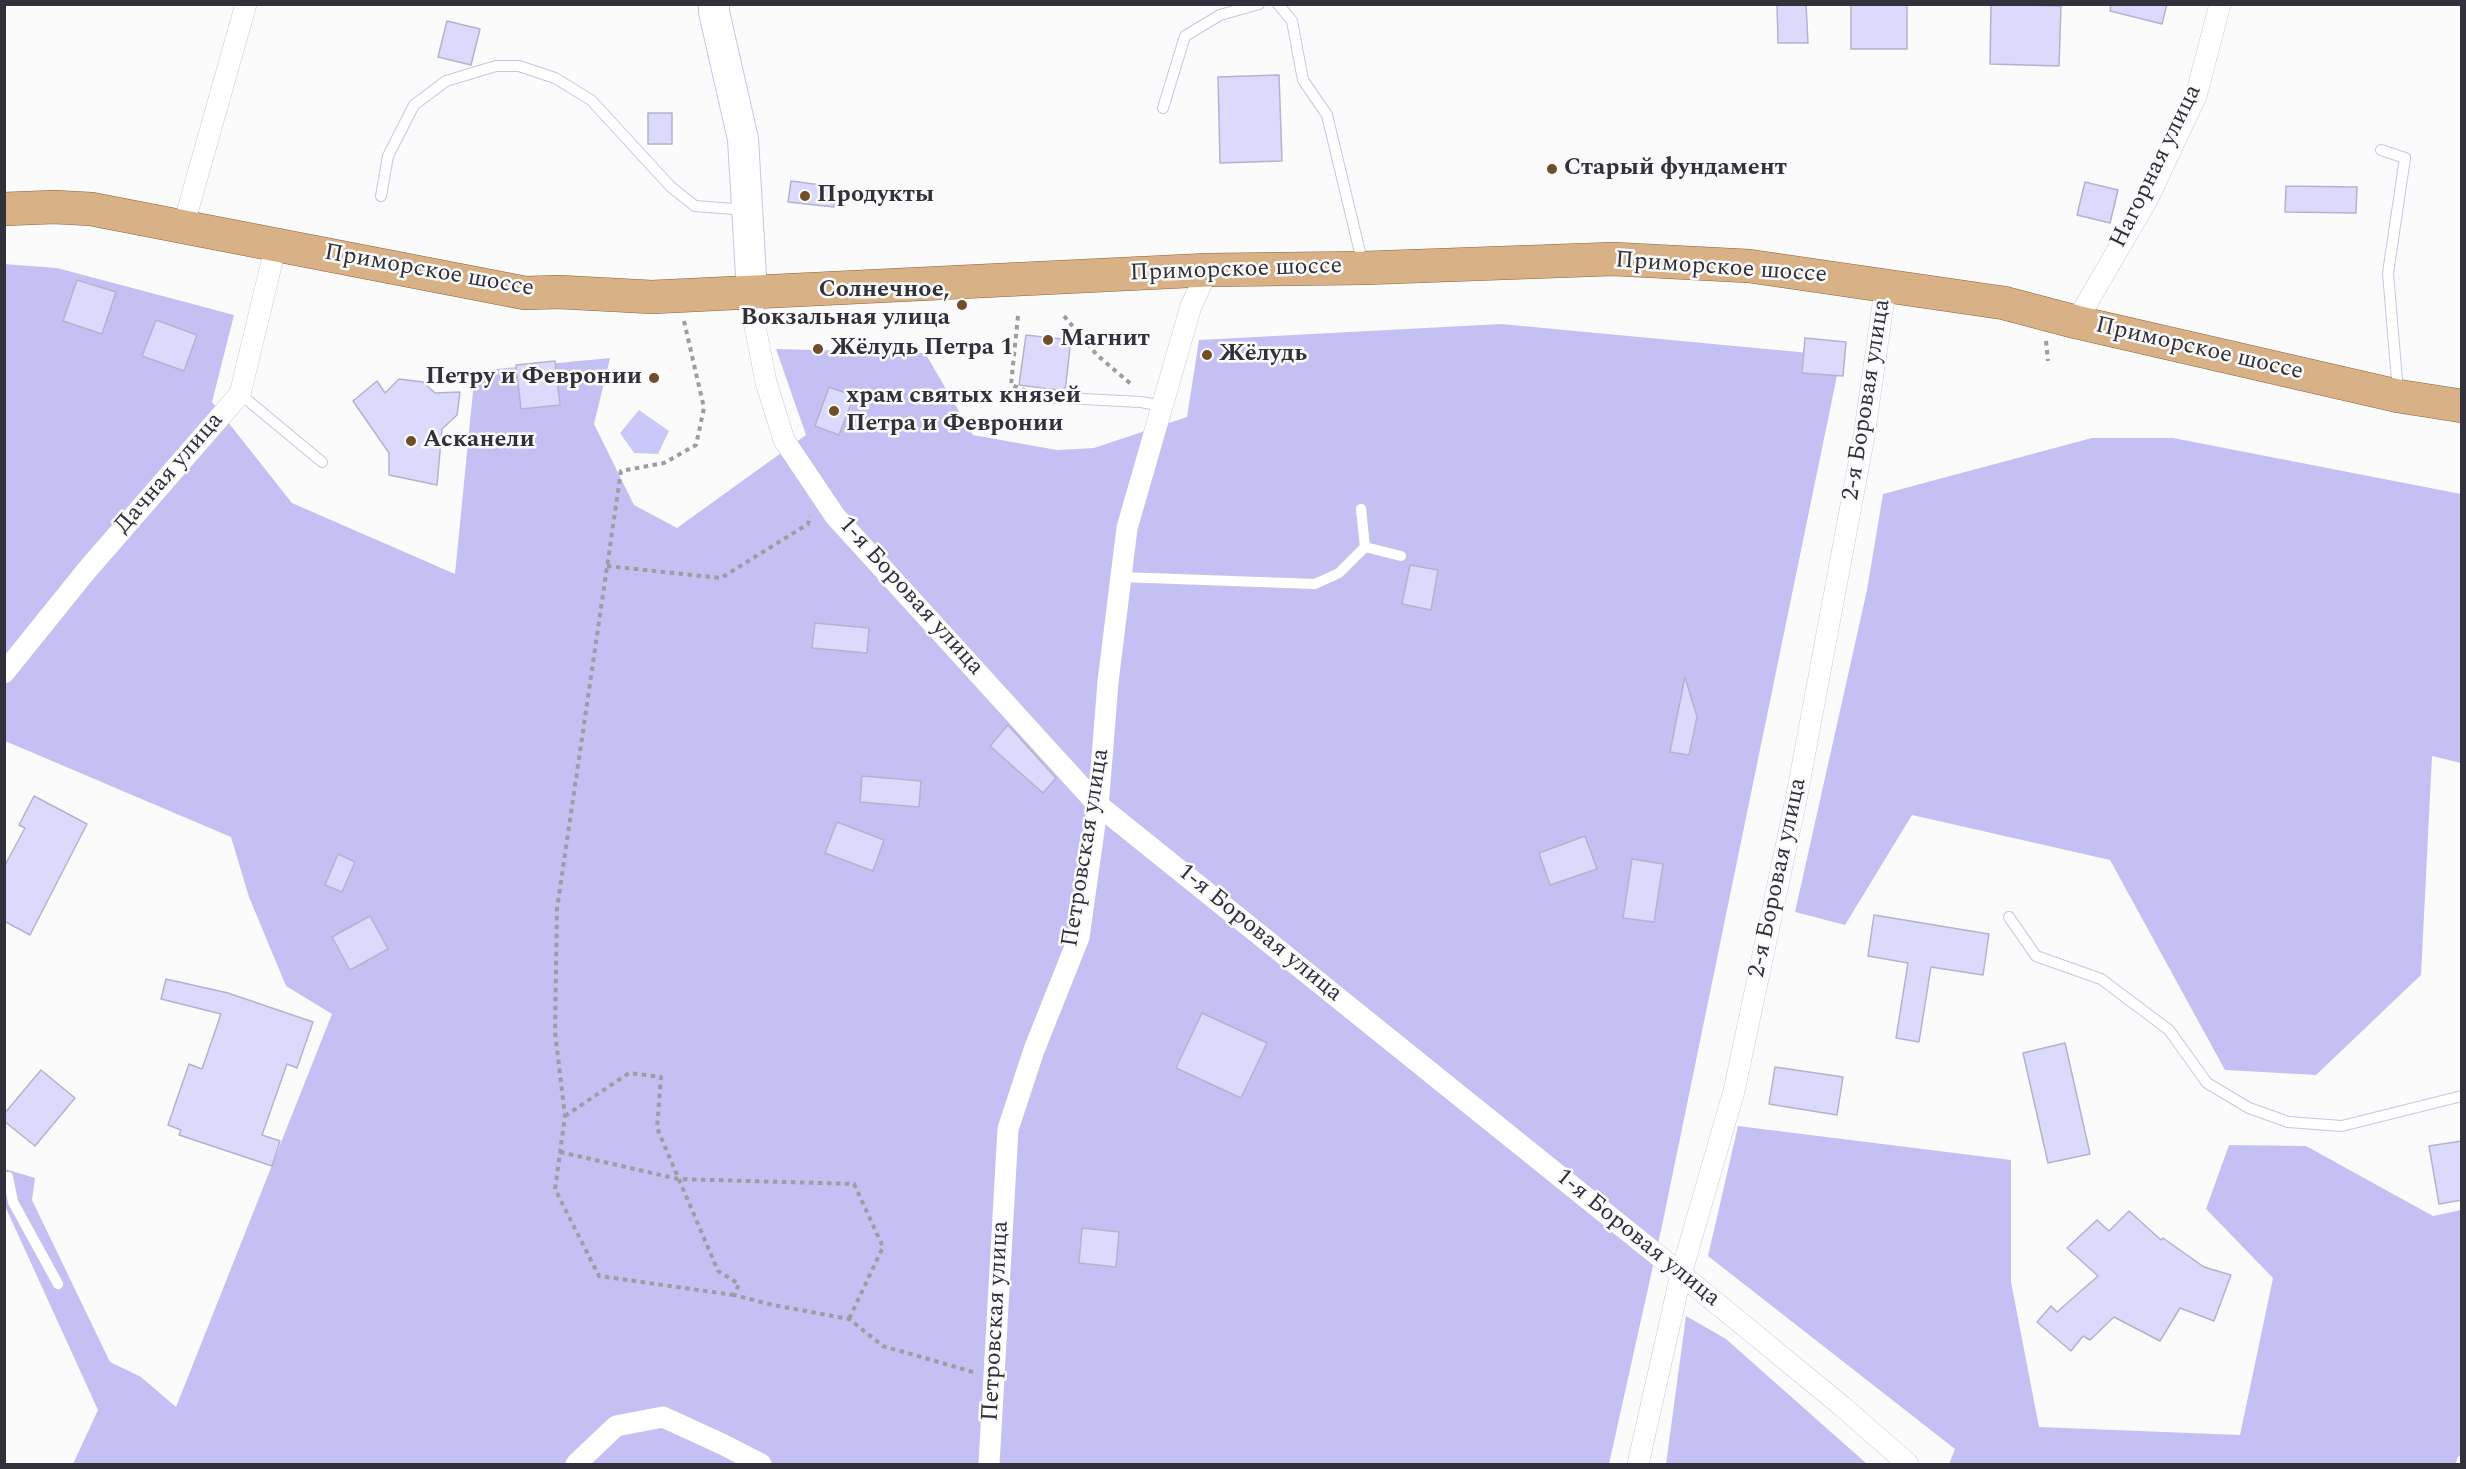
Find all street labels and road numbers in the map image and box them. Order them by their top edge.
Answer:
street label: Нагорная улица [2105,81,2209,253]
street label: Приморское шоссе [322,239,536,305]
street label: Приморское шоссе [1614,247,1828,291]
street label: Приморское шоссе [1129,253,1343,289]
street label: 2-я Боровая улица [1838,297,1898,503]
street label: Приморское шоссе [2092,312,2306,388]
street label: Дачная улица [109,407,231,541]
street label: 1-я Боровая улица [831,512,989,682]
street label: Петровская улица [1057,747,1117,949]
street label: 2-я Боровая улица [1744,775,1814,981]
street label: 1-я Боровая улица [1171,859,1347,1009]
street label: 1-я Боровая улица [1549,1164,1725,1314]
street label: Петровская улица [977,1220,1017,1422]

